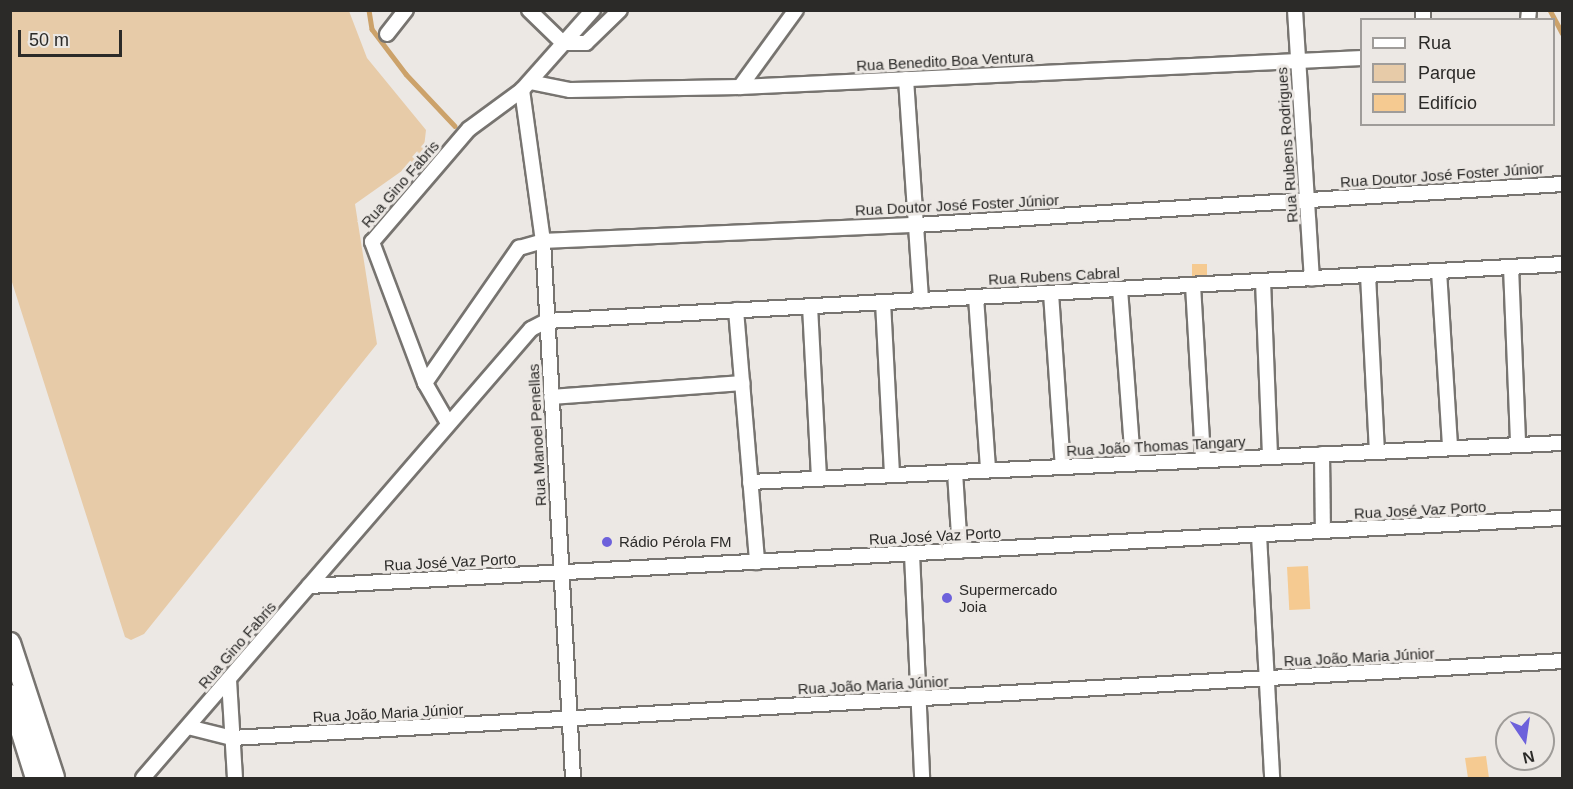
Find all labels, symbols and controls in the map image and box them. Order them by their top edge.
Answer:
scale bar [21,18,124,56]
legend [1360,18,1555,126]
text: 50 m [29,30,69,50]
text: Rua [1418,33,1451,53]
street label: Rua Benedito Boa Ventura [856,47,1034,75]
text: Parque [1418,63,1476,83]
street label: Rua Rubens Rodrigues [1273,67,1301,223]
text: Edifício [1418,93,1477,113]
street label: Rua Gino Fabris [357,137,443,231]
street label: Rua Doutor José Foster Júnior [1339,159,1545,191]
street label: Rua Doutor José Foster Júnior [855,191,1059,219]
street label: Rua Rubens Cabral [988,264,1120,288]
street label: Rua Manoel Penellas [524,363,550,507]
street label: Rua João Thomas Tangary [1066,432,1246,460]
street label: Rua José Vaz Porto [1353,498,1487,522]
street label: Rua José Vaz Porto [868,524,1002,548]
place label: Rádio Pérola FM [619,533,732,551]
marker: Rádio Pérola FM [600,535,614,549]
street label: Rua José Vaz Porto [383,550,517,574]
place label: Supermercado Joia [959,580,1057,615]
marker: Supermercado Joia [940,591,954,605]
street label: Rua Gino Fabris [194,598,280,692]
street label: Rua João Maria Júnior [1283,644,1435,670]
street label: Rua João Maria Júnior [797,672,949,698]
street label: Rua João Maria Júnior [312,700,464,726]
north arrow [1495,711,1555,771]
text: N [1521,747,1536,767]

